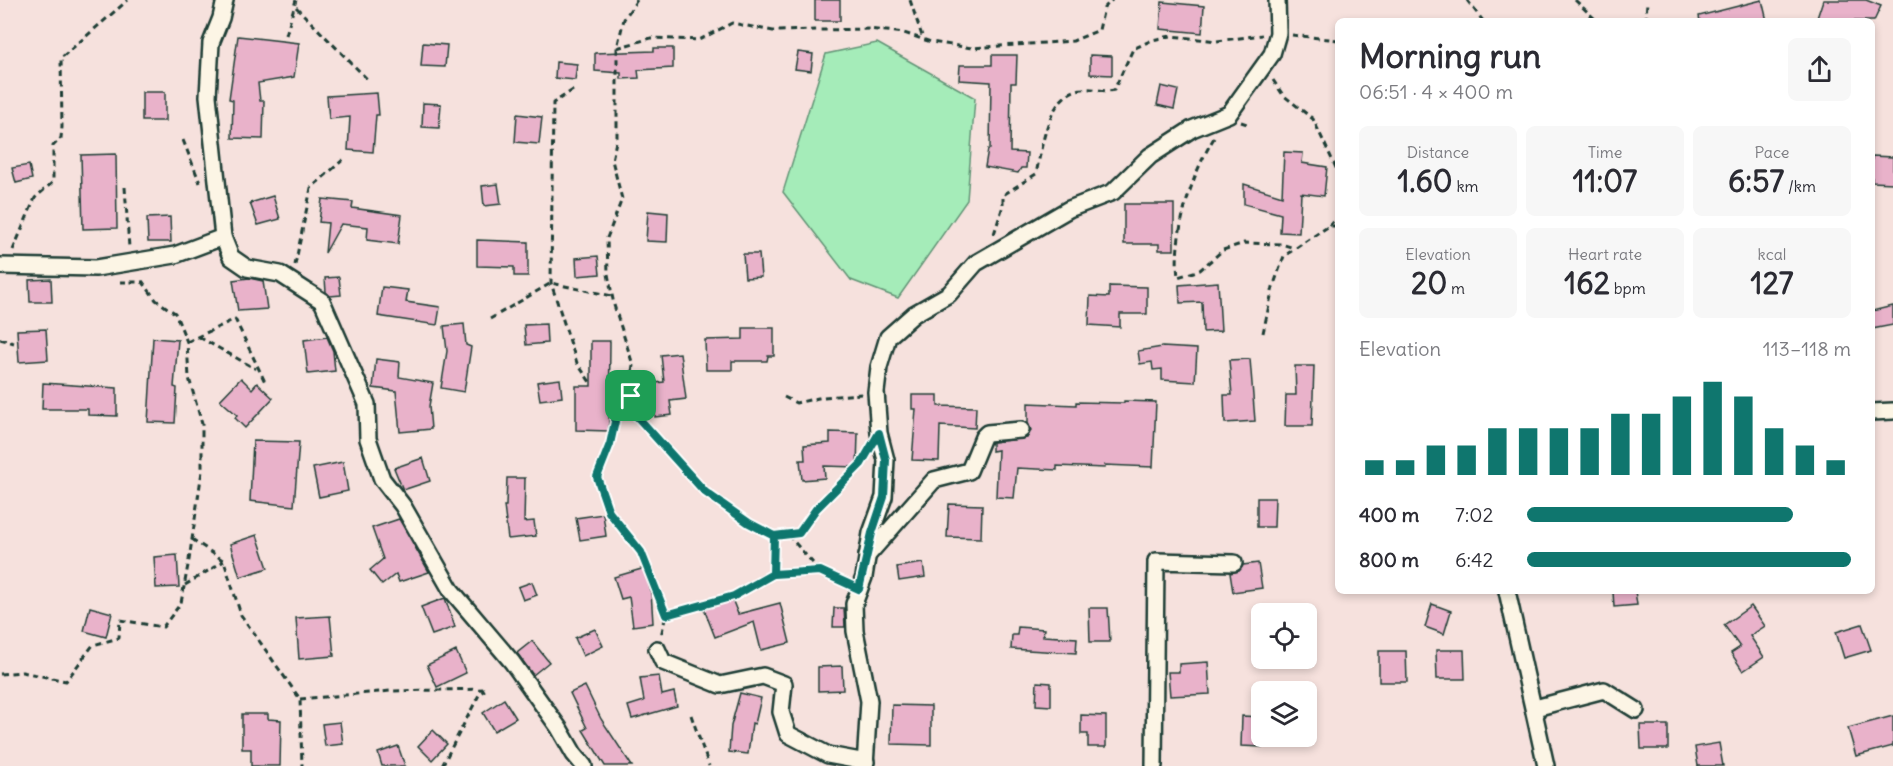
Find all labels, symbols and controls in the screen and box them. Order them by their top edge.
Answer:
text: Morning run [1359,35,1541,77]
button: share [1788,38,1851,101]
text: 06:51 · 4 × 400 m [1359,79,1513,104]
text: Distance [1407,142,1469,162]
text: Time [1588,142,1622,162]
text: Pace [1755,142,1789,162]
text: 1.60 [1397,162,1453,200]
text: 11:07 [1573,162,1637,200]
text: 6:57 [1728,162,1784,200]
text: km [1453,176,1479,196]
text: /km [1784,176,1816,196]
text: Elevation [1405,244,1471,264]
text: Heart rate [1568,244,1642,264]
text: kcal [1758,244,1786,264]
text: 20 [1411,264,1447,302]
text: 162 [1564,264,1610,302]
text: 127 [1750,264,1794,302]
text: m [1447,278,1465,298]
text: bpm [1610,278,1646,298]
text: Elevation [1359,336,1441,361]
text: 113–118 m [1763,336,1851,361]
pin [605,370,656,421]
icon: arrive [614,379,647,412]
text: 400 m [1359,502,1419,527]
text: 7:02 [1455,502,1493,527]
text: 800 m [1359,547,1419,572]
text: 6:42 [1455,547,1494,572]
map controls [1251,603,1317,747]
button: locate [1251,603,1317,669]
button: layers [1251,681,1317,747]

